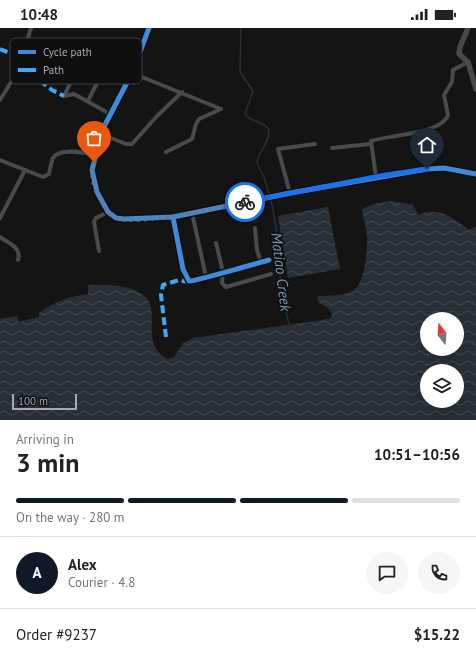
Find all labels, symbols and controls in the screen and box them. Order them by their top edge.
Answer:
text: 10:48 [20,5,58,24]
legend [10,38,142,84]
text: Cycle path [43,45,92,59]
text: Path [43,63,64,77]
pin [77,121,111,162]
icon: bag [83,127,105,149]
pin [410,128,444,169]
icon: home [416,134,438,156]
courier [225,182,265,222]
icon: bike [234,191,256,213]
water label: Matiao Creek [267,231,296,314]
north arrow [420,312,464,356]
map controls [420,312,464,408]
button: layers [420,364,464,408]
scale bar [12,392,77,411]
text: 100 m [18,394,48,408]
text: Arriving in [16,431,74,448]
text: 10:51–10:56 [374,445,460,464]
text: 3 min [16,446,79,479]
text: On the way · 280 m [16,509,124,526]
button: chat [366,552,408,594]
button: phone [418,552,460,594]
text: Alex [68,555,97,574]
text: A [32,563,42,582]
text: Courier · 4.8 [68,574,135,591]
text: Order #9237 [16,625,97,644]
text: $15.22 [414,625,460,644]

